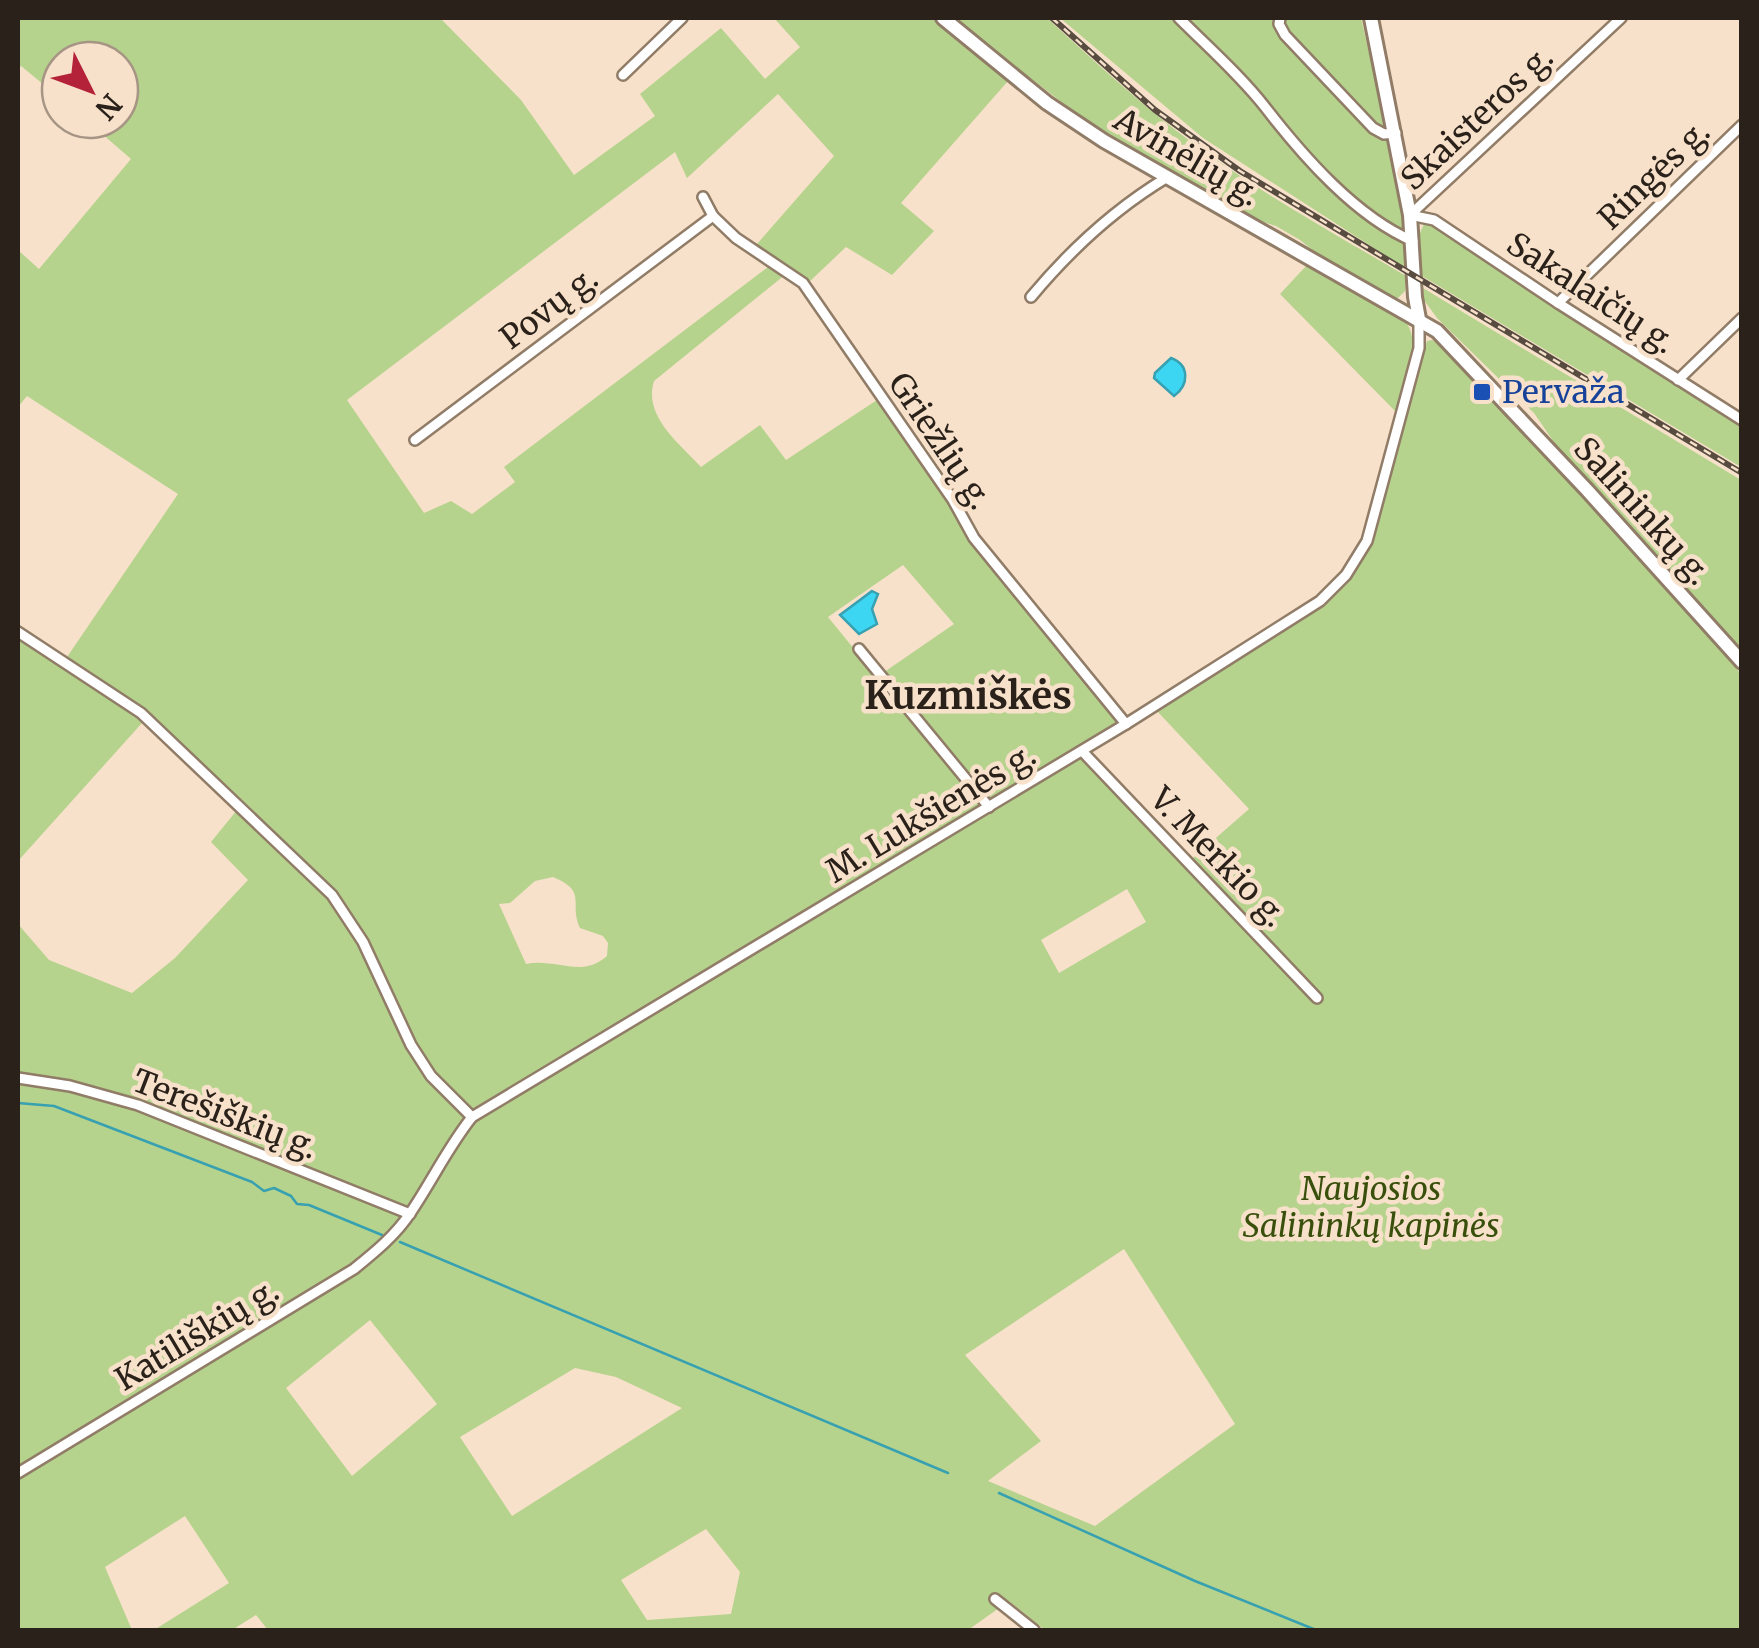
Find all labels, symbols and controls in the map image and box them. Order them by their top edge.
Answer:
street label: Skaisteros g. [1393,37,1561,199]
north arrow [40,40,140,140]
text: N [88,86,129,127]
street label: Avinėlių g. [1106,99,1267,215]
street label: Ringės g. [1590,112,1718,238]
street label: Sakalaičių g. [1499,224,1683,362]
street label: Povų g. [492,258,606,358]
street label: Griežlių g. [880,365,1000,517]
place label: Pervaža [1502,372,1624,412]
marker: Pervaža [1471,381,1493,403]
street label: Salininkų g. [1565,429,1719,593]
district label: Kuzmiškės [864,672,1072,719]
street label: M. Lukšienės g. [819,735,1043,891]
street label: V. Merkio g. [1141,778,1294,935]
street label: Terešiškių g. [127,1060,323,1168]
park label: Naujosios Salininkų kapinės [1243,1169,1499,1246]
street label: Katiliškių g. [108,1271,286,1399]

